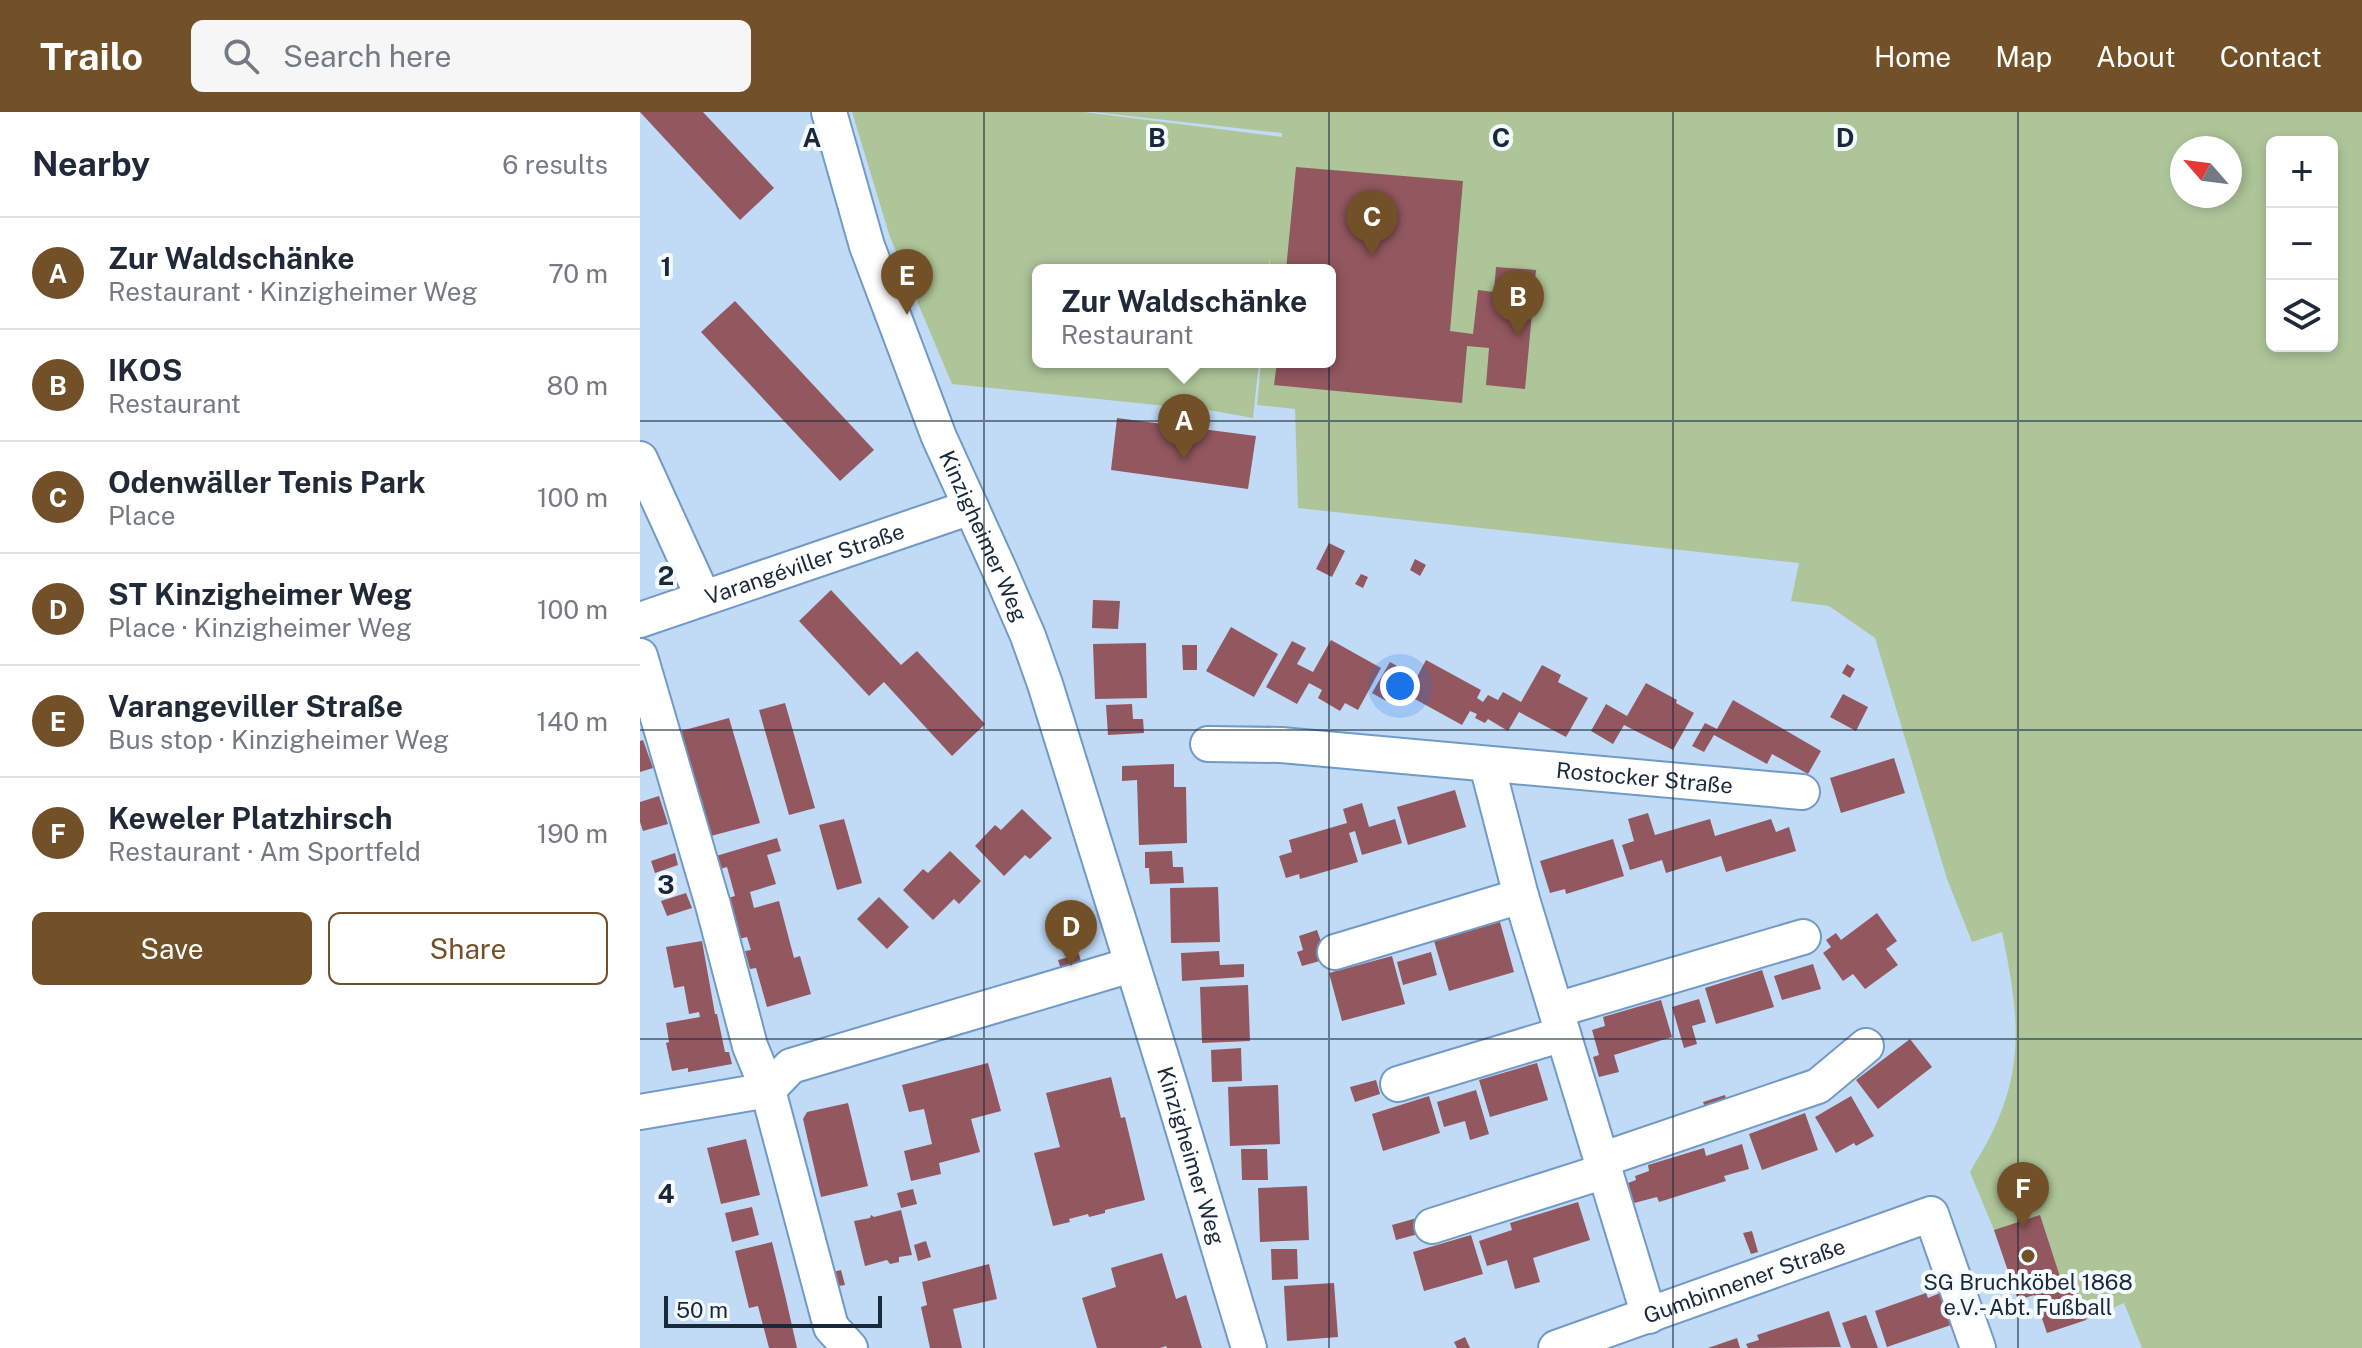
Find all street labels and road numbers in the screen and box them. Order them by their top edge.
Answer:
street label: Kinzigheimer Weg [934,446,1033,626]
street label: Varangéviller Straße [702,518,908,610]
street label: Rostocker Straße [1555,757,1734,799]
street label: Kinzigheimer Weg [1152,1063,1230,1248]
street label: Gumbinnener Straße [1640,1233,1849,1329]

